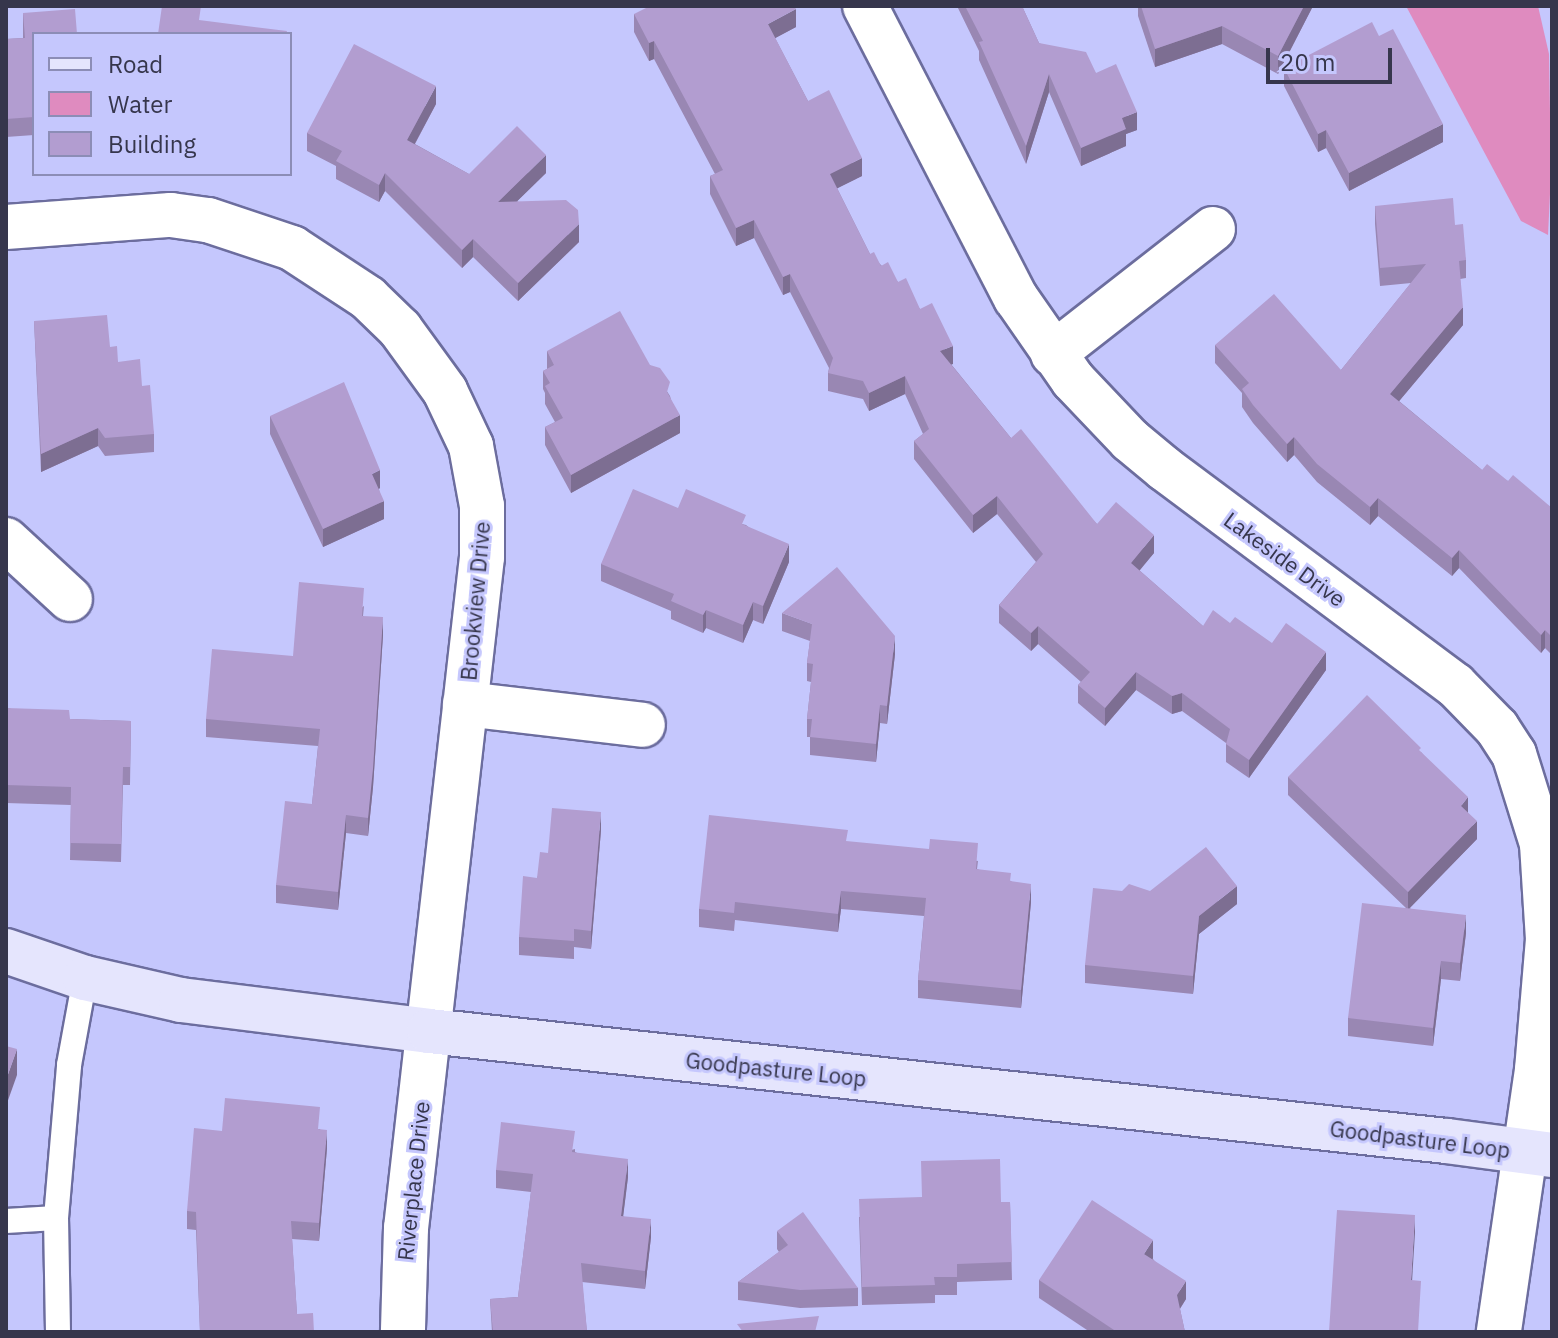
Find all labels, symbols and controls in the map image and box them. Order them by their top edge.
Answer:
legend [32,32,292,176]
scale bar [1270,32,1396,82]
text: 20 m [1280,46,1335,78]
text: Road [108,48,163,80]
text: Water [108,88,172,120]
text: Building [108,128,196,160]
street label: Lakeside Drive [1219,506,1351,612]
street label: Brookview Drive [455,520,495,682]
street label: Goodpasture Loop [684,1046,868,1092]
street label: Riverplace Drive [392,1100,434,1262]
street label: Goodpasture Loop [1328,1115,1512,1163]

